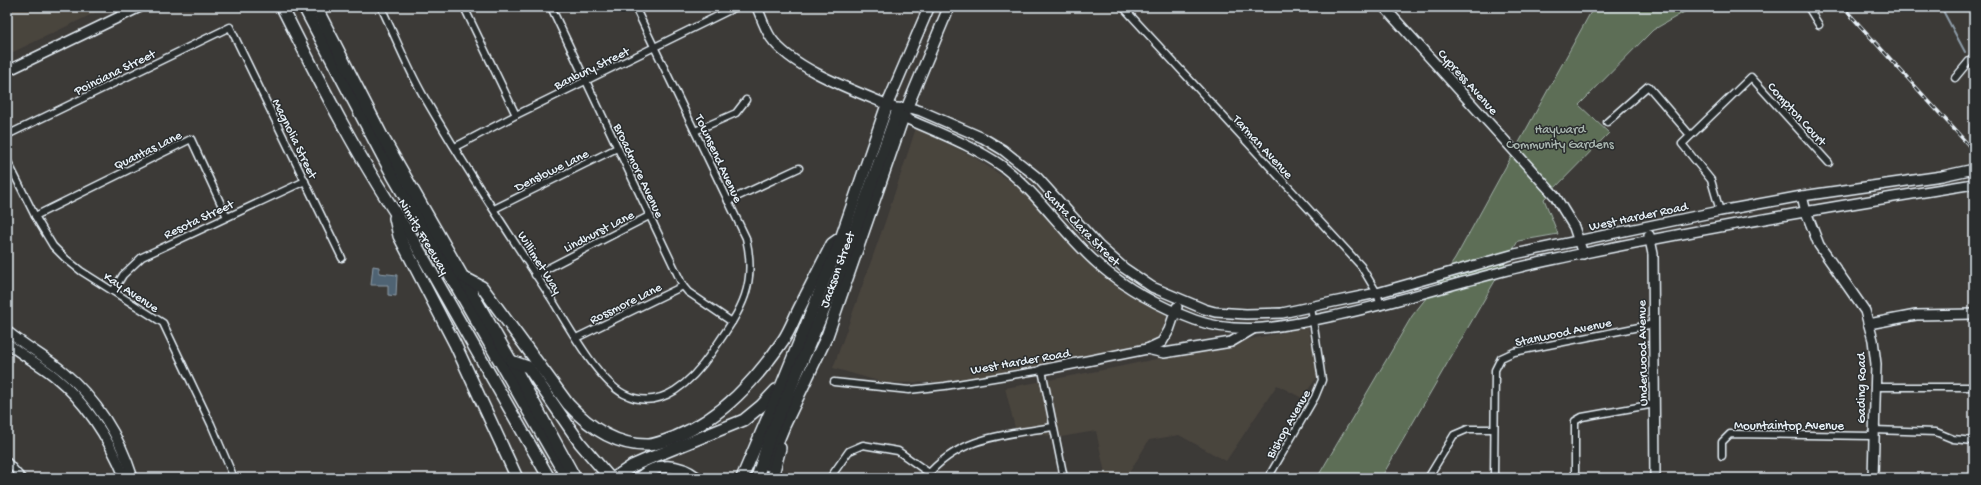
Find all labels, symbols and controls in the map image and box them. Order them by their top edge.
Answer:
street label: Banbury Street [551,44,634,94]
street label: Poinciana Street [71,46,160,100]
street label: Cypress Avenue [1434,47,1501,119]
street label: Compton Court [1764,80,1830,151]
street label: Magnolia Street [268,97,320,183]
street label: Townsend Avenue [690,112,745,206]
street label: Tarman Avenue [1228,112,1296,183]
street label: Broadmore Avenue [609,121,666,221]
park label: Hayward Community Gardens [1506,123,1615,153]
street label: Quantas Lane [112,128,185,174]
street label: Denslowe Lane [512,147,592,196]
street label: Santa Clara Street [1040,188,1124,271]
street label: Resota Street [162,197,238,243]
street label: Nimitz Freeway [394,197,452,278]
street label: West Harder Road [1588,199,1691,235]
street label: Lindhurst Lane [561,208,637,256]
street label: Jackson Street [818,228,860,310]
street label: Willimet Way [514,229,564,298]
street label: Kay Avenue [100,270,161,317]
street label: Rossmore Lane [588,280,665,328]
street label: Underwood Avenue [1635,300,1652,406]
street label: Stanwood Avenue [1514,316,1613,351]
street label: West Harder Road [970,346,1073,379]
street label: Gading Road [1855,351,1870,423]
street label: Bishop Avenue [1263,387,1315,462]
street label: Mountaintop Avenue [1734,419,1844,434]

